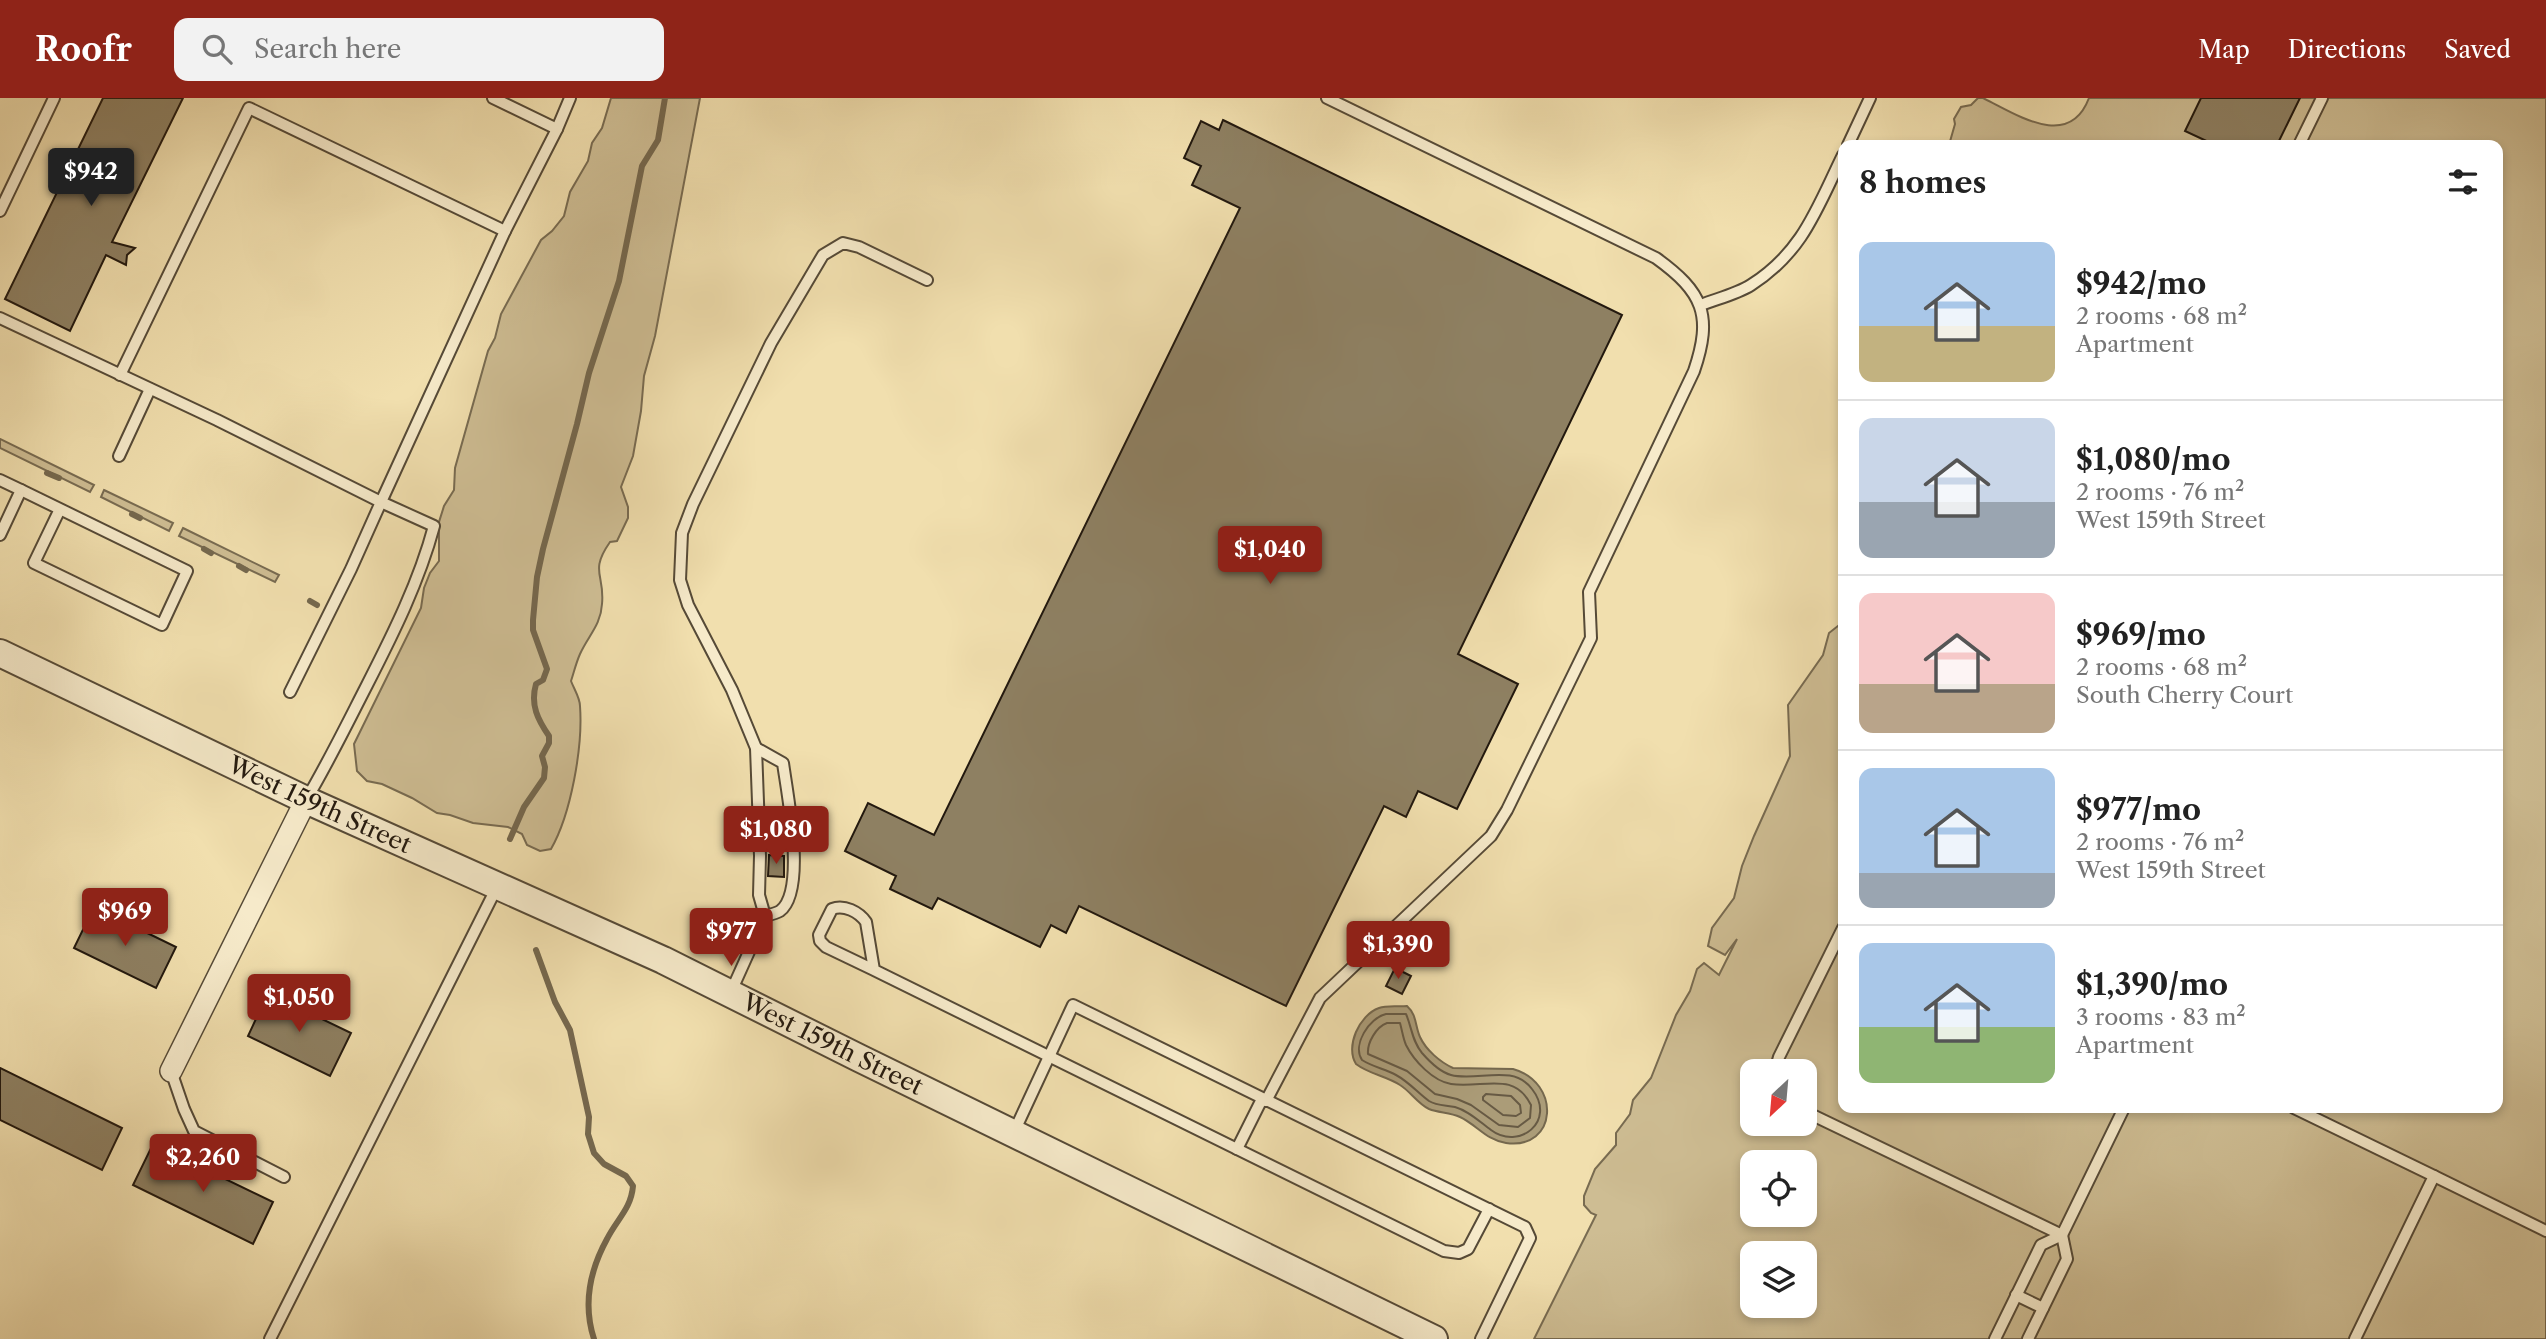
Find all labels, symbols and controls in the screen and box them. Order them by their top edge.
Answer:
search box [174,18,664,81]
text: Roofr [35,29,132,70]
icon: search [198,30,236,68]
text: Search here [254,33,401,65]
text: Map [2198,35,2250,64]
text: Directions [2288,35,2406,64]
text: Saved [2444,35,2511,64]
pin: $942 [50,148,132,208]
text: $942 [64,157,118,185]
icon: filters [2444,163,2482,201]
text: 8 homes [1859,164,1986,201]
text: $942/mo [2076,265,2206,302]
icon: home [1915,270,1999,354]
text: 2 rooms · 68 m² [2076,302,2247,330]
text: Apartment [2076,330,2194,358]
text: $1,080/mo [2076,441,2231,478]
icon: home [1915,446,1999,530]
text: 2 rooms · 76 m² [2076,478,2244,506]
text: West 159th Street [2076,506,2266,534]
pin: $1,040 [1213,526,1327,586]
text: $1,040 [1234,535,1306,563]
text: $969/mo [2076,616,2206,653]
icon: home [1915,621,1999,705]
text: 2 rooms · 68 m² [2076,653,2247,681]
text: South Cherry Court [2076,681,2293,709]
street label: West 159th Street [223,749,416,859]
text: $977/mo [2076,791,2201,828]
icon: home [1915,796,1999,880]
pin: $1,080 [719,806,833,866]
text: $1,080 [740,815,812,843]
text: 2 rooms · 76 m² [2076,828,2244,856]
text: West 159th Street [2076,856,2266,884]
pin: $969 [84,888,166,948]
text: $969 [98,897,152,925]
pin: $977 [690,908,772,968]
text: $977 [706,917,756,945]
pin: $1,390 [1341,922,1455,981]
text: $1,390 [1363,930,1433,958]
text: $1,390/mo [2076,966,2228,1003]
icon: home [1915,971,1999,1055]
pin: $1,050 [242,974,356,1034]
text: $1,050 [263,983,335,1011]
street label: West 159th Street [737,986,928,1101]
text: 3 rooms · 83 m² [2076,1003,2246,1031]
text: Apartment [2076,1031,2194,1059]
north arrow [1740,1059,1816,1136]
map controls [1740,1059,1817,1318]
pin: $2,260 [146,1134,260,1194]
text: $2,260 [166,1143,240,1171]
button: locate [1740,1150,1817,1227]
button: layers [1740,1241,1817,1318]

